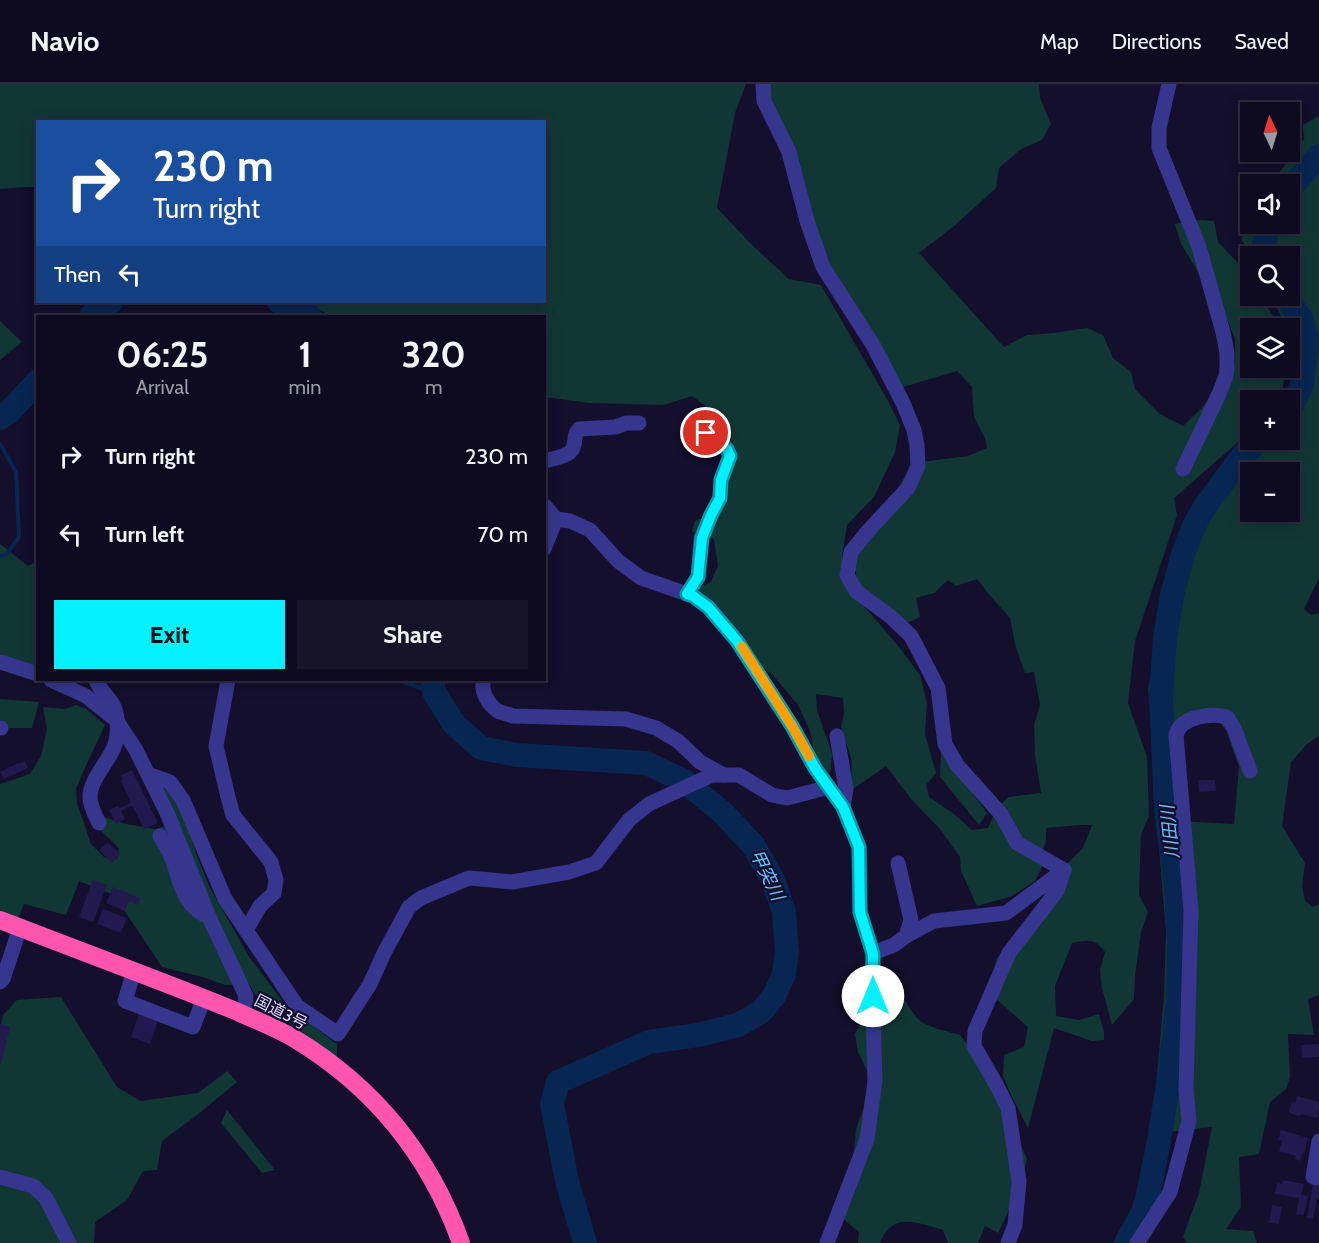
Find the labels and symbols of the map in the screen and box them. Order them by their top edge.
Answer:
north arrow [1240,102,1300,162]
pin [680,407,731,458]
water label: 川田川 [1156,802,1184,860]
water label: 甲突川 [745,846,790,906]
position arrow [841,964,905,1028]
street label: 国道3号 [251,991,311,1033]

